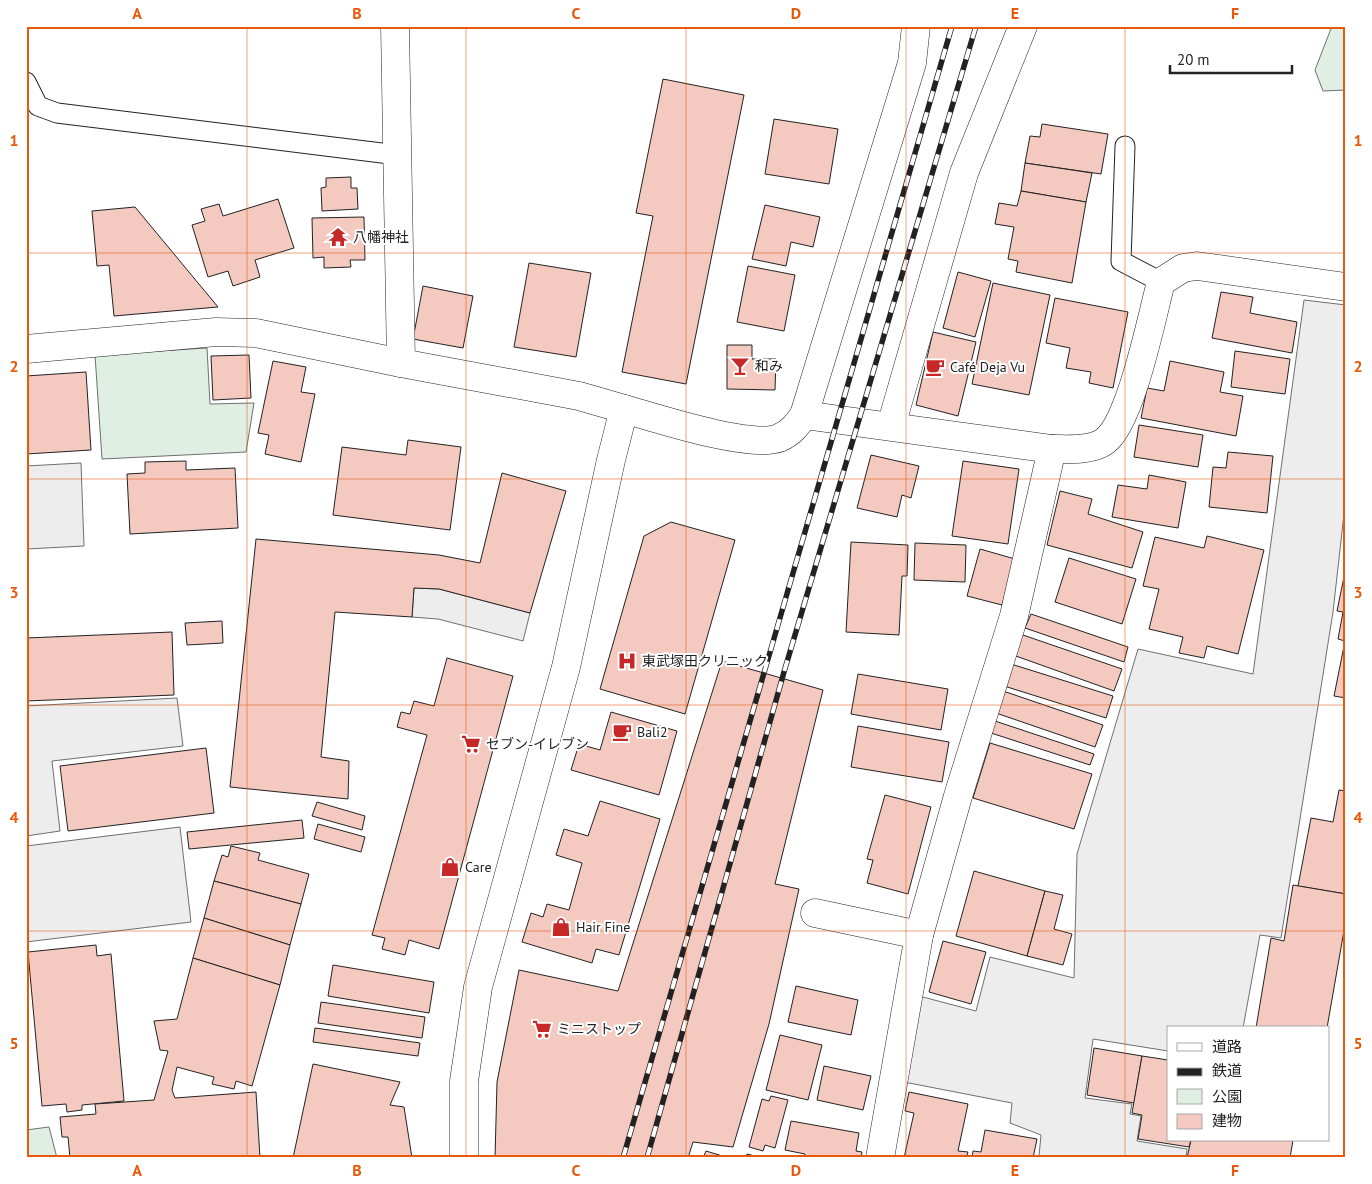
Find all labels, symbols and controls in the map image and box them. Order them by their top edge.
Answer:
text: A [132,3,142,23]
text: B [352,3,362,23]
text: C [572,3,581,23]
text: D [791,3,801,23]
text: E [1011,3,1019,23]
text: F [1231,3,1239,23]
scale bar [1170,42,1292,74]
text: 20 m [1177,50,1210,69]
text: 1 [9,130,19,150]
text: 1 [1353,130,1363,150]
temple icon: 八幡神社 [327,226,349,248]
place label: 八幡神社 [353,228,409,246]
bar icon: 和み [729,355,751,377]
text: 2 [9,356,19,376]
cafe icon: Café Deja Vu [924,356,946,378]
text: 2 [1353,356,1363,376]
place label: 和み [755,357,783,375]
place label: Café Deja Vu [950,358,1025,376]
text: 3 [9,582,19,602]
text: 3 [1353,582,1363,602]
hospital icon: 東武塚田クリニック [616,650,638,672]
place label: 東武塚田クリニック [642,652,768,670]
cafe icon: Bali2 [611,721,633,743]
place label: Bali2 [637,723,668,741]
supermarket icon: セブン-イレブン [460,733,482,755]
place label: セブン-イレブン [486,735,589,753]
text: 4 [9,807,19,827]
text: 4 [1353,807,1363,827]
shop icon: Care [439,856,461,878]
place label: Care [465,858,492,876]
shop icon: Hair Fine [550,916,572,938]
place label: Hair Fine [576,918,630,936]
supermarket icon: ミニストップ [531,1018,553,1040]
place label: ミニストップ [557,1020,641,1038]
legend [1167,1026,1330,1142]
text: 5 [9,1033,19,1053]
text: 5 [1353,1033,1363,1053]
text: 道路 [1212,1037,1242,1056]
text: 鉄道 [1212,1061,1242,1080]
text: 公園 [1212,1087,1242,1106]
text: 建物 [1212,1111,1242,1130]
text: A [132,1160,142,1180]
text: B [352,1160,362,1180]
text: C [572,1160,581,1180]
text: D [791,1160,801,1180]
text: E [1011,1160,1019,1180]
text: F [1231,1160,1239,1180]

